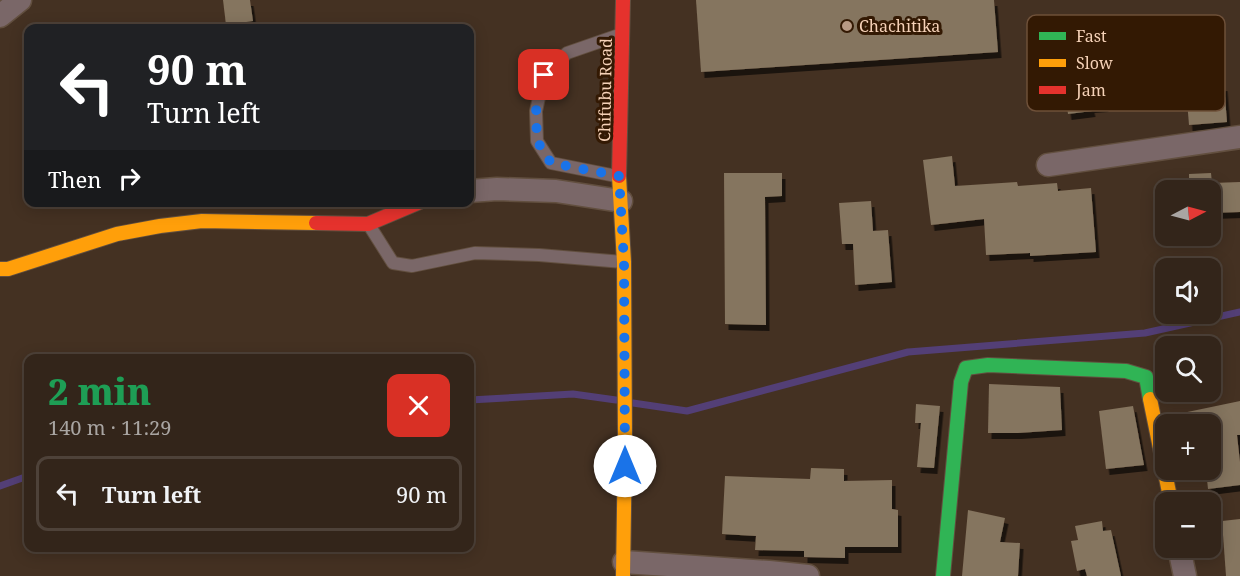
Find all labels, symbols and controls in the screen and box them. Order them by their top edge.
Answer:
place label: Chachitika [859,15,940,37]
legend [1027,15,1225,111]
marker: Chachitika [840,19,854,33]
text: Fast [1076,25,1107,47]
street label: Chifubu Road [593,38,617,142]
text: 90 m [147,40,247,97]
icon: left [48,48,126,126]
pin [518,49,569,100]
text: Slow [1076,52,1113,74]
icon: arrive [527,58,560,91]
text: Jam [1075,79,1106,101]
text: Turn left [147,94,260,131]
icon: right [113,162,146,195]
text: Then [48,164,101,194]
north arrow [1155,180,1221,246]
map controls [1155,180,1221,558]
button: sound [1155,258,1221,324]
button: search [1155,336,1221,402]
text: 2 min [48,367,151,416]
button: close [387,374,450,437]
text: 140 m · 11:29 [48,414,171,441]
button: + [1155,414,1221,480]
position arrow [593,434,657,498]
icon: left [51,477,84,510]
text: Turn left [102,479,201,509]
text: 90 m [396,479,447,509]
button: − [1155,492,1221,558]

